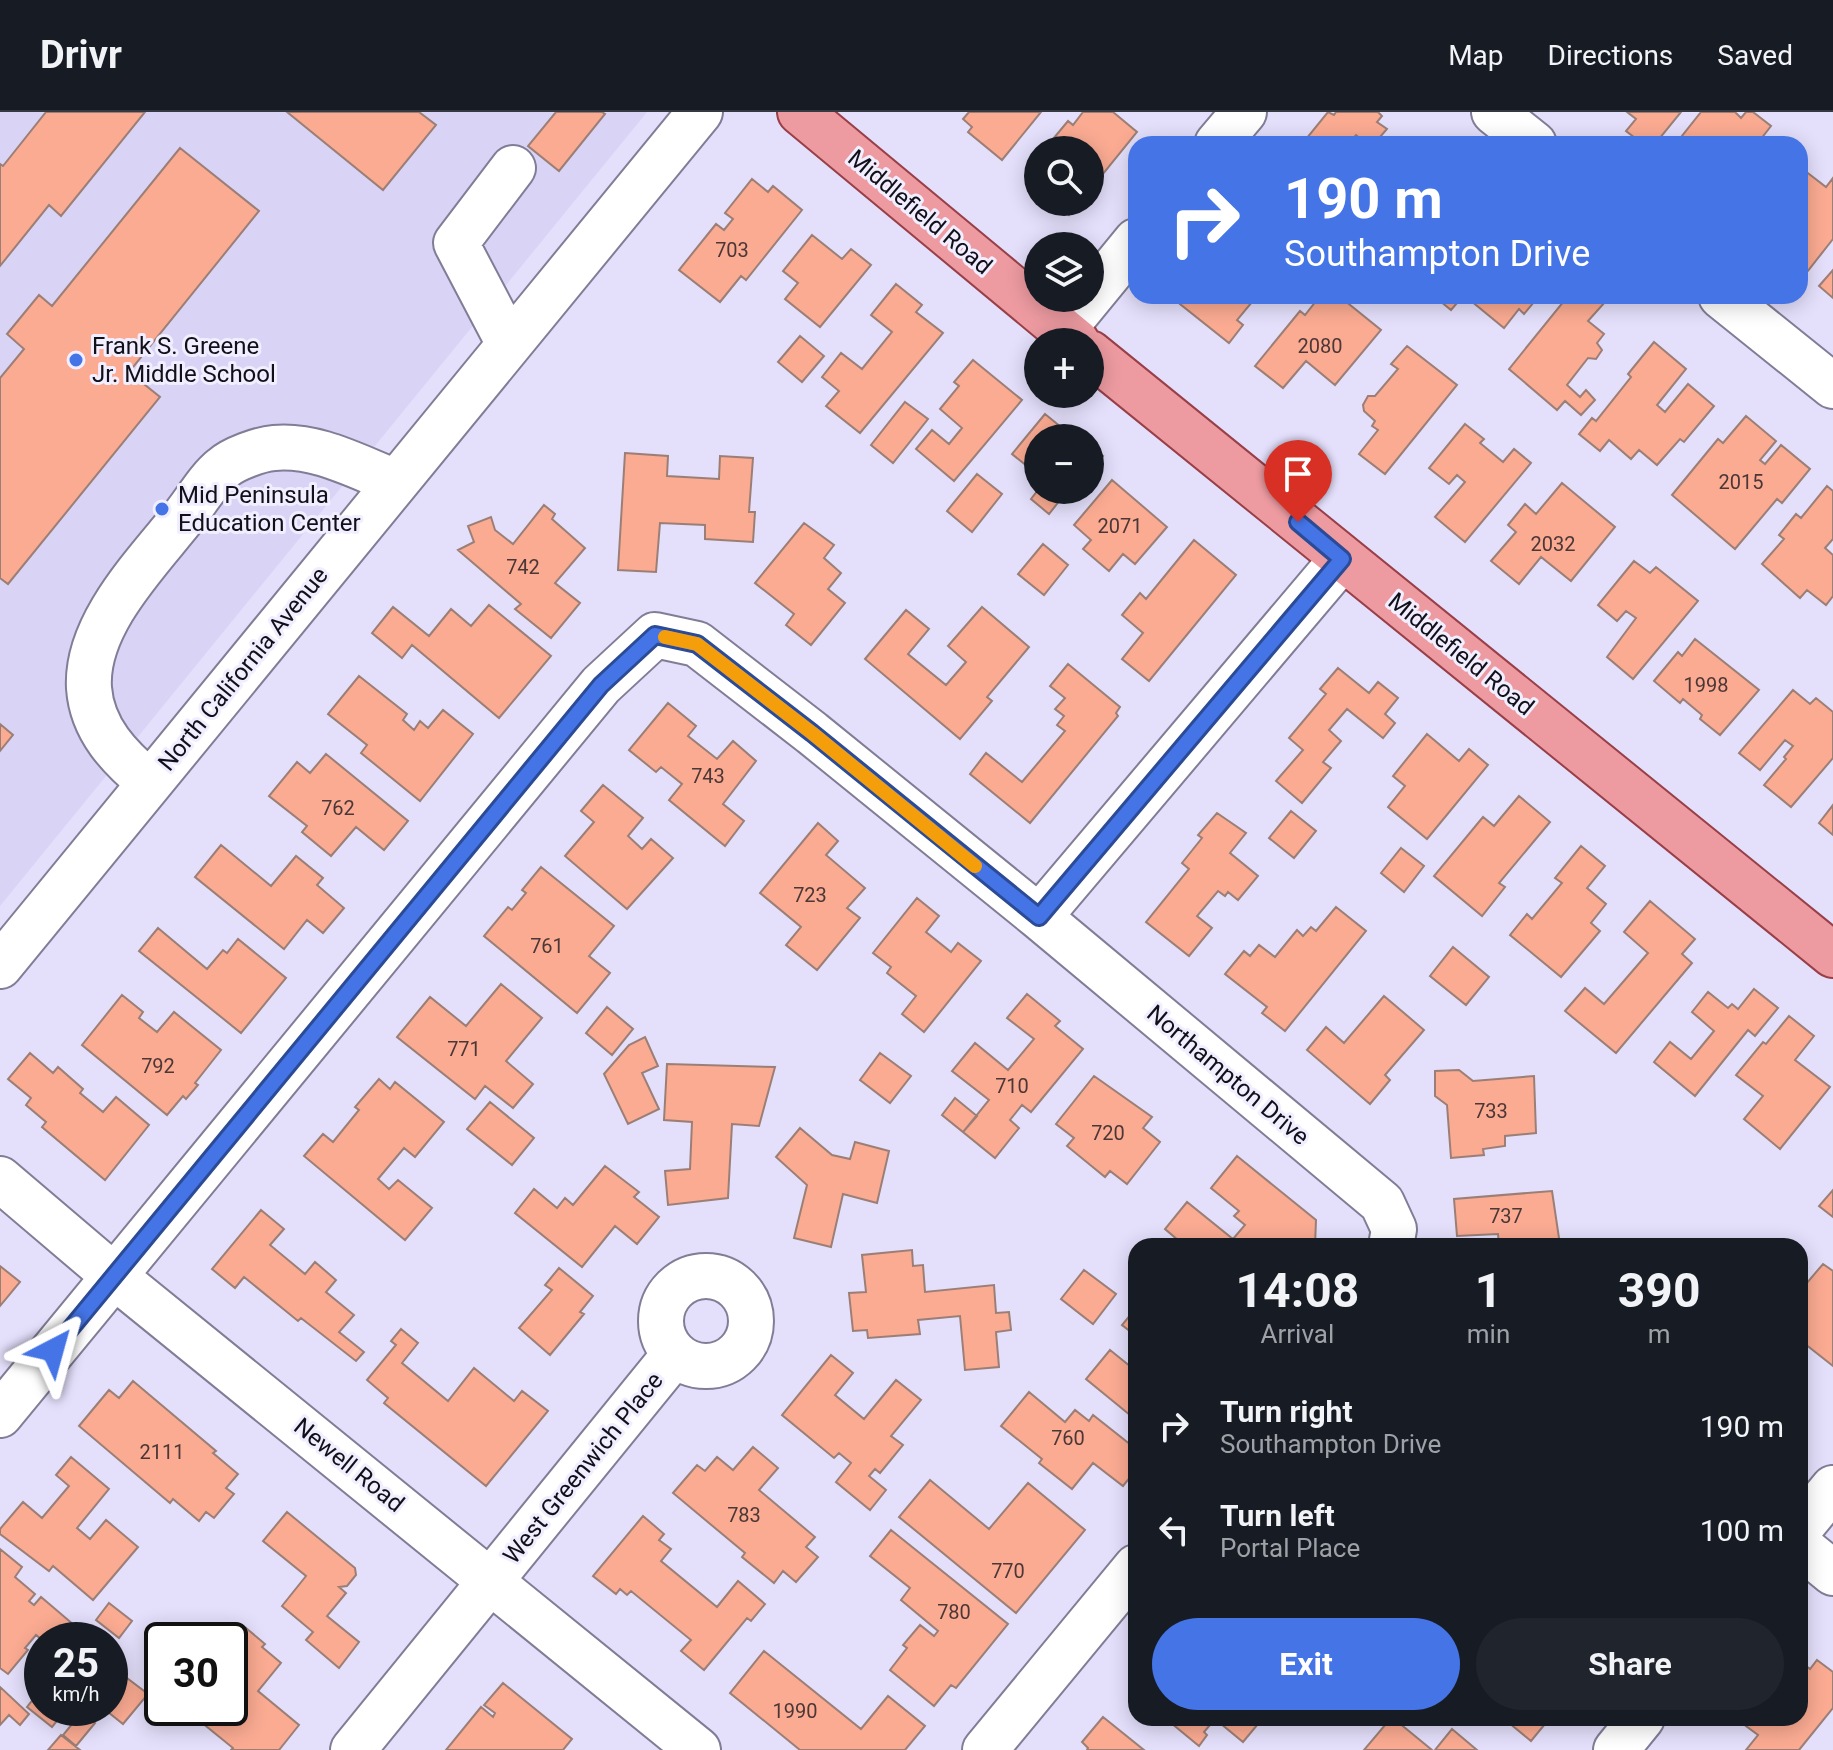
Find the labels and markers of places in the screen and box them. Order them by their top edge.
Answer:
place label: Frank S. Greene Jr. Middle School [92,332,276,388]
marker: Frank S. Greene Jr. Middle School [67,351,85,369]
pin [1264,440,1332,522]
place label: Mid Peninsula Education Center [178,481,361,537]
marker: Mid Peninsula Education Center [153,500,171,518]

